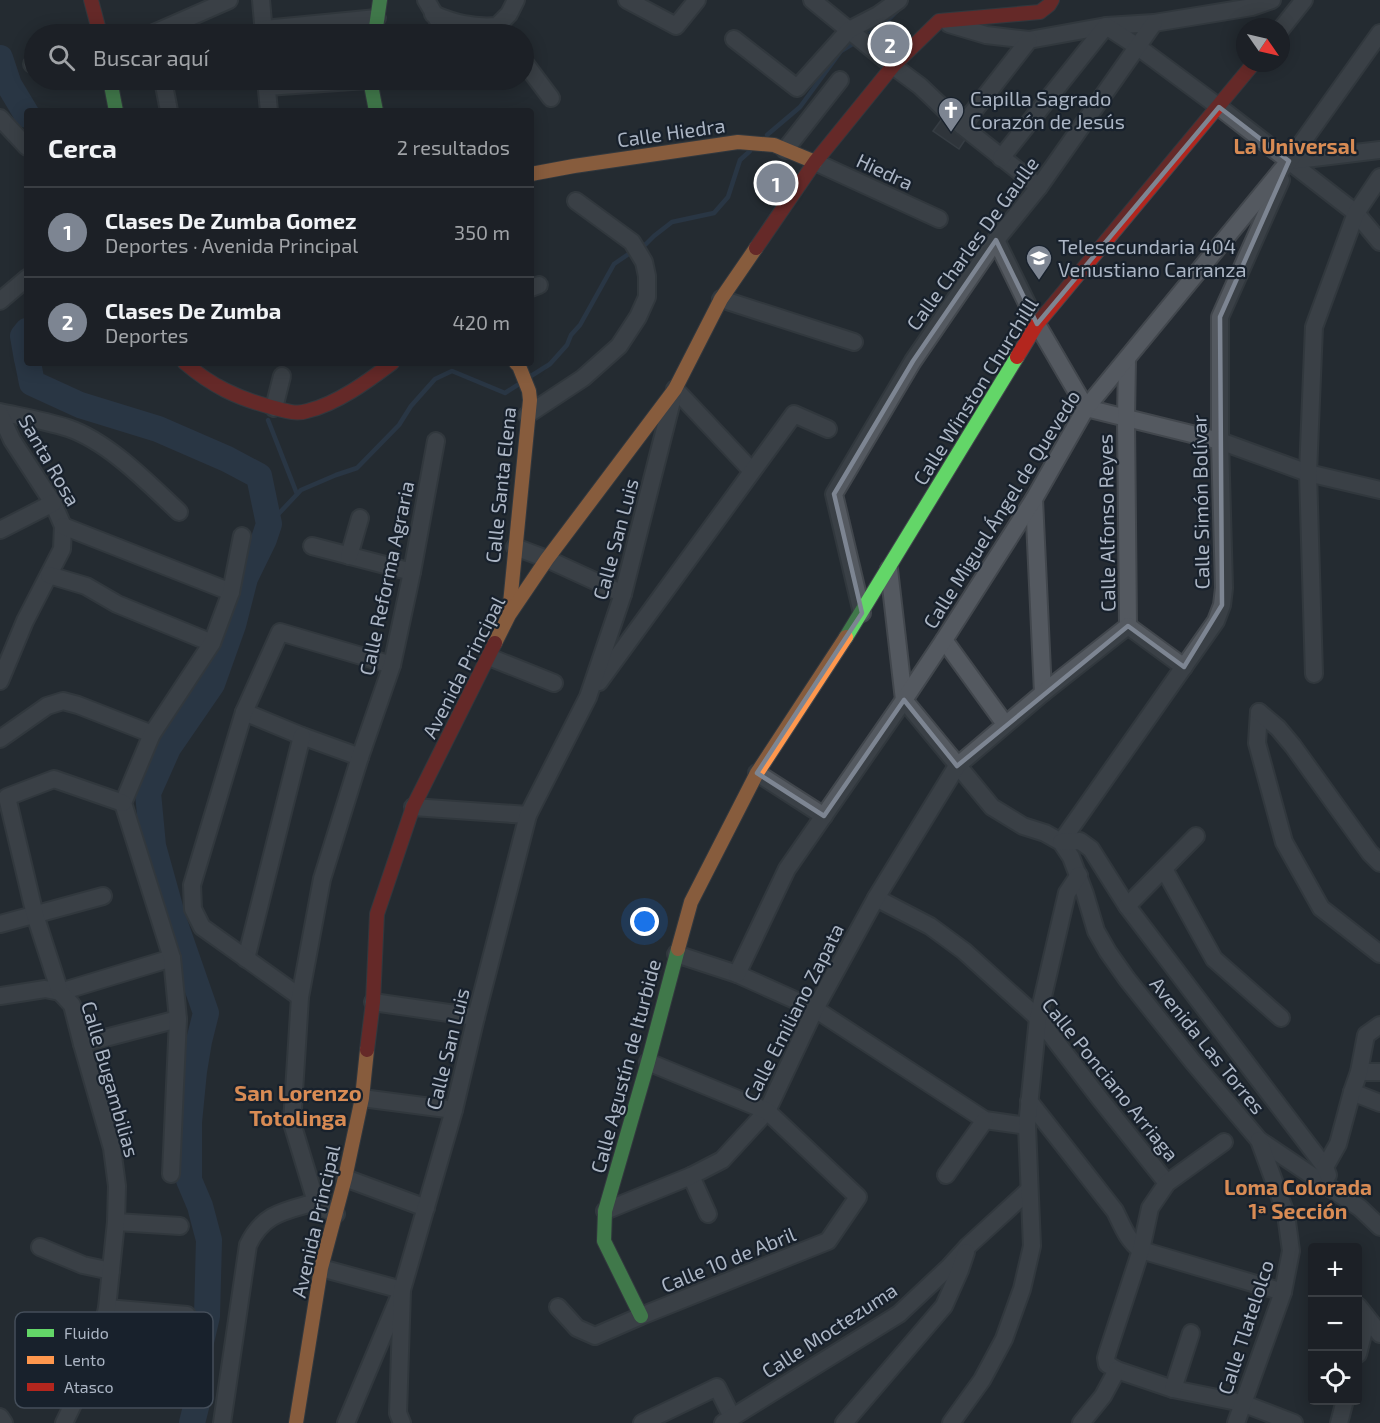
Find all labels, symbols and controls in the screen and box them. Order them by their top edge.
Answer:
north arrow [1236,18,1290,72]
pin: 2 [870,22,910,66]
search box [24,24,534,90]
icon: search [45,41,78,74]
text: Buscar aquí [93,44,209,70]
place label: Capilla Sagrado Corazón de Jesús [970,86,1125,133]
church icon: Capilla Sagrado Corazón de Jesús [936,95,966,133]
street label: Calle Hiedra [615,113,727,151]
text: Cerca [48,132,117,163]
district label: La Universal [1233,133,1357,158]
text: 2 resultados [397,135,510,159]
street label: Hiedra [853,148,917,194]
street label: Calle Charles De Gaulle [901,151,1043,335]
pin: 1 [756,160,796,206]
text: Clases De Zumba Gomez [105,207,357,233]
text: 1 [63,220,72,244]
text: 350 m [454,220,510,244]
text: Deportes · Avenida Principal [105,233,358,257]
place label: Telesecundaria 404 Venustiano Carranza [1058,234,1247,281]
school or university icon: Telesecundaria 404 Venustiano Carranza [1024,243,1054,281]
street label: Calle Winston Churchilll [908,293,1043,489]
text: Clases De Zumba [105,297,281,323]
text: 2 [62,310,73,334]
text: 420 m [452,310,510,334]
text: Deportes [105,323,189,347]
street label: Calle Miguel Ángel de Quevedo [918,385,1084,633]
street label: Calle Santa Elena [480,406,520,564]
street label: Santa Rosa [14,410,86,510]
street label: Calle Simón Bolívar [1186,414,1214,590]
street label: Calle Alfonso Reyes [1092,434,1120,612]
street label: Calle San Luis [587,476,643,602]
street label: Calle Reforma Agraria [354,479,418,677]
street label: Avenida Principal [417,592,509,742]
your location [630,907,659,936]
street label: Calle Emiliano Zapata [738,919,848,1105]
street label: Calle Agustín de Iturbide [585,956,665,1176]
street label: Avenida Las Torres [1145,972,1271,1118]
street label: Calle San Luis [420,986,474,1112]
street label: Calle Ponciano Arriaga [1038,992,1184,1166]
street label: Calle Bugambilias [77,998,145,1160]
district label: San Lorenzo Totolinga [234,1079,362,1130]
street label: Avenida Principal [286,1142,344,1300]
district label: Loma Colorada 1ª Sección [1224,1174,1372,1223]
street label: Calle 10 de Abril [657,1221,799,1297]
map controls [1308,1243,1362,1405]
button: + [1308,1243,1362,1297]
street label: Calle Tlatelolco [1212,1257,1278,1397]
street label: Calle Moctezuma [757,1277,901,1383]
button: − [1308,1297,1362,1351]
legend [15,1312,213,1408]
text: Fluido [64,1323,109,1342]
text: Lento [64,1350,105,1369]
button: locate [1308,1351,1362,1405]
text: Atasco [64,1377,114,1396]

